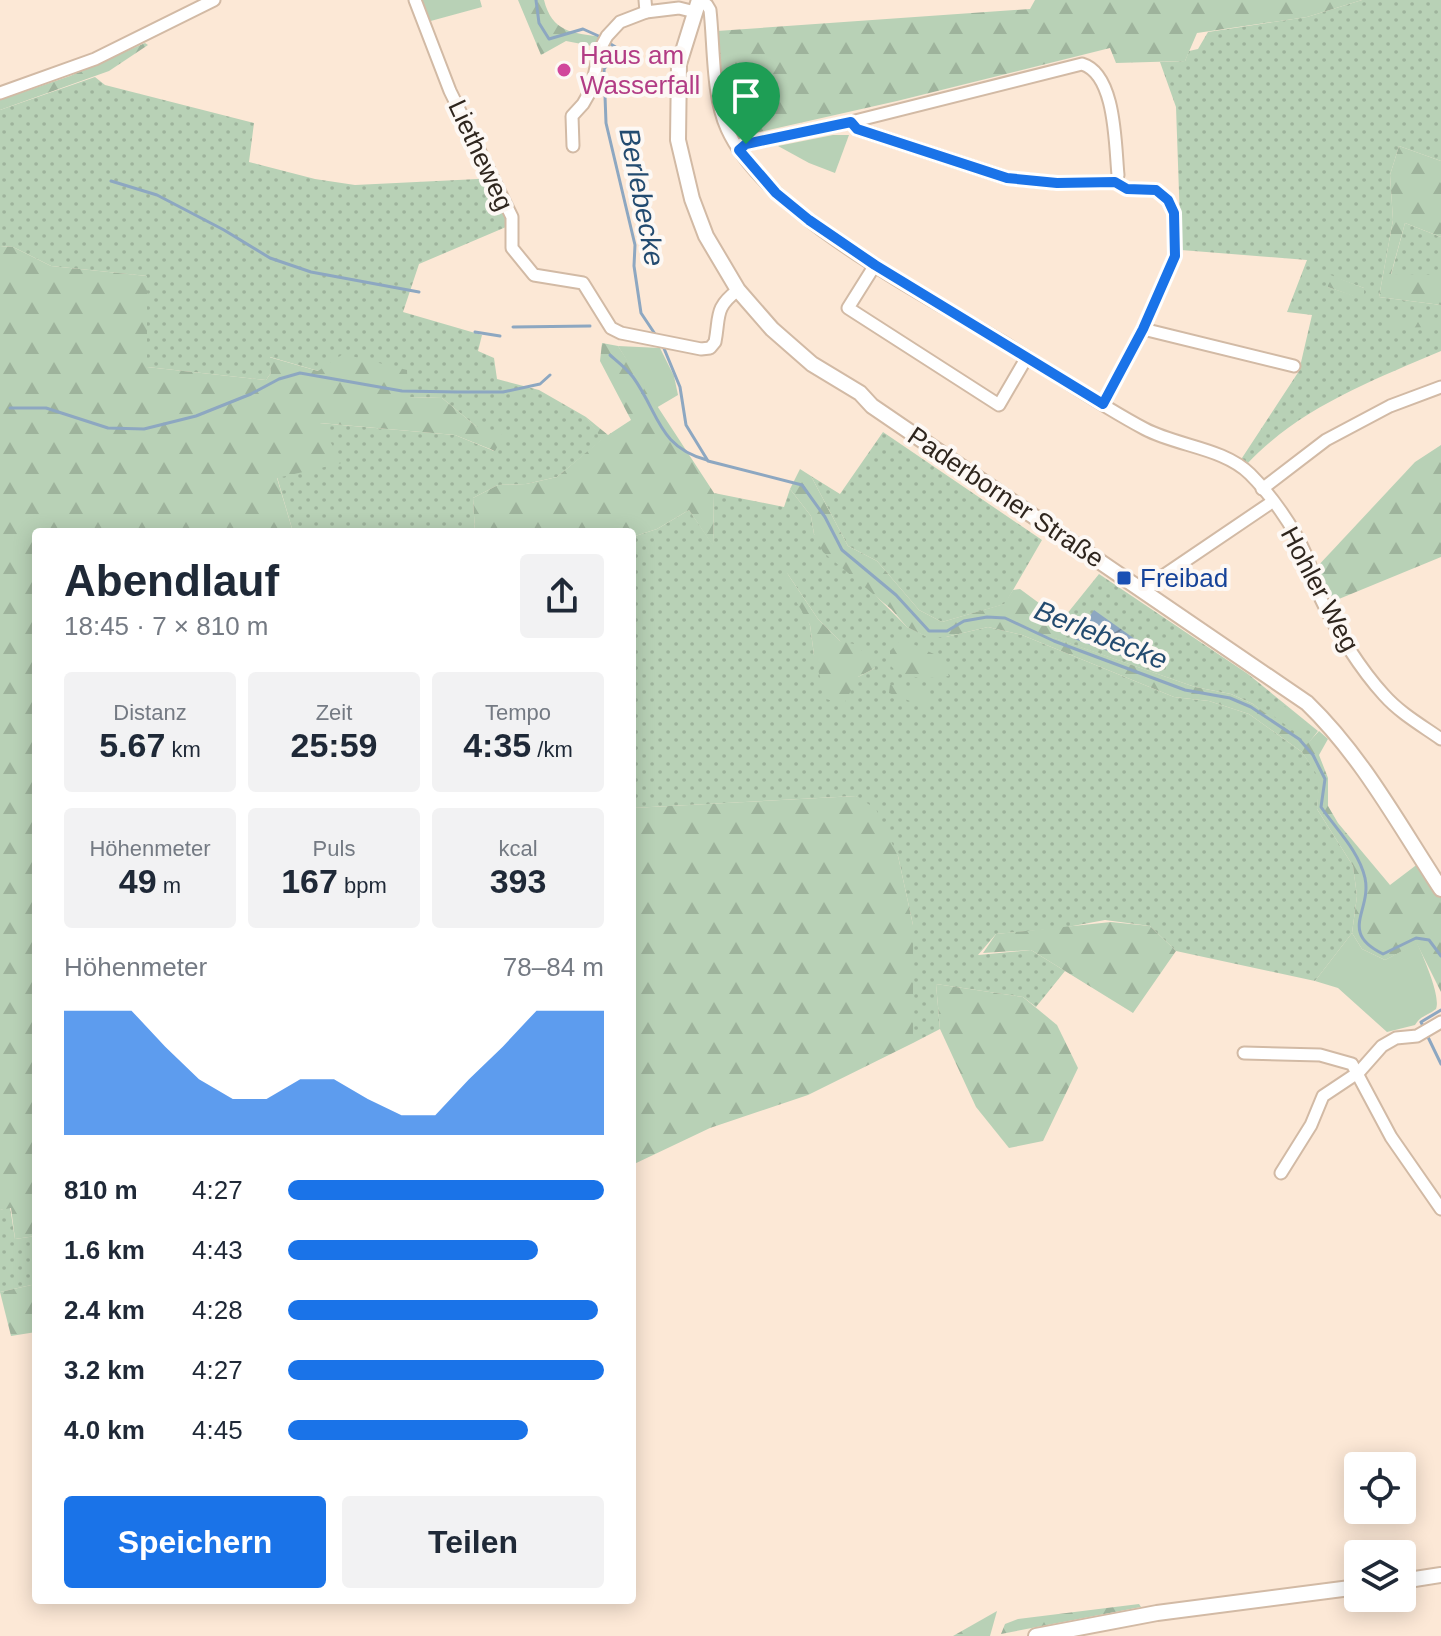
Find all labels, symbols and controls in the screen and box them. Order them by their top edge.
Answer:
place label: Haus am Wasserfall [580,40,700,100]
marker: Haus am Wasserfall [555,61,573,79]
pin [712,62,780,144]
icon: arrive [724,74,768,118]
street label: Lietheweg [442,95,520,215]
water label: Berlebecke [613,125,671,269]
street label: Paderborner Straße [902,420,1110,574]
street label: Hohler Weg [1275,522,1365,656]
button: share [520,554,604,638]
text: Abendlauf [64,556,279,605]
place label: Freibad [1140,563,1228,593]
marker: Freibad [1115,569,1133,587]
water label: Berlebecke [1030,594,1172,676]
text: 18:45 · 7 × 810 m [64,611,269,641]
text: Distanz [113,700,187,725]
text: Zeit [316,700,352,725]
text: Tempo [485,700,551,725]
text: 5.67 [99,726,165,764]
text: 25:59 [291,726,377,764]
text: 4:35 [463,726,531,764]
text: km [165,737,201,762]
text: /km [531,737,573,762]
text: Höhenmeter [89,836,211,861]
text: Puls [313,836,355,861]
text: kcal [498,836,538,861]
text: 49 [119,862,157,900]
text: 167 [281,862,338,900]
text: 393 [490,862,546,900]
text: m [157,873,181,898]
text: bpm [338,873,387,898]
text: Höhenmeter [64,952,207,982]
text: 78–84 m [503,952,604,982]
text: 810 m [64,1175,138,1205]
text: 4:27 [192,1175,243,1205]
text: 1.6 km [64,1235,145,1265]
text: 4:43 [192,1235,243,1265]
text: 2.4 km [64,1295,145,1325]
text: 4:28 [192,1295,243,1325]
text: 3.2 km [64,1355,145,1385]
text: 4:27 [192,1355,243,1385]
text: 4.0 km [64,1415,145,1445]
text: 4:45 [192,1415,243,1445]
map controls [1344,1452,1416,1612]
button: locate [1344,1452,1416,1524]
button: Speichern [64,1496,326,1588]
button: Teilen [342,1496,604,1588]
button: layers [1344,1540,1416,1612]

